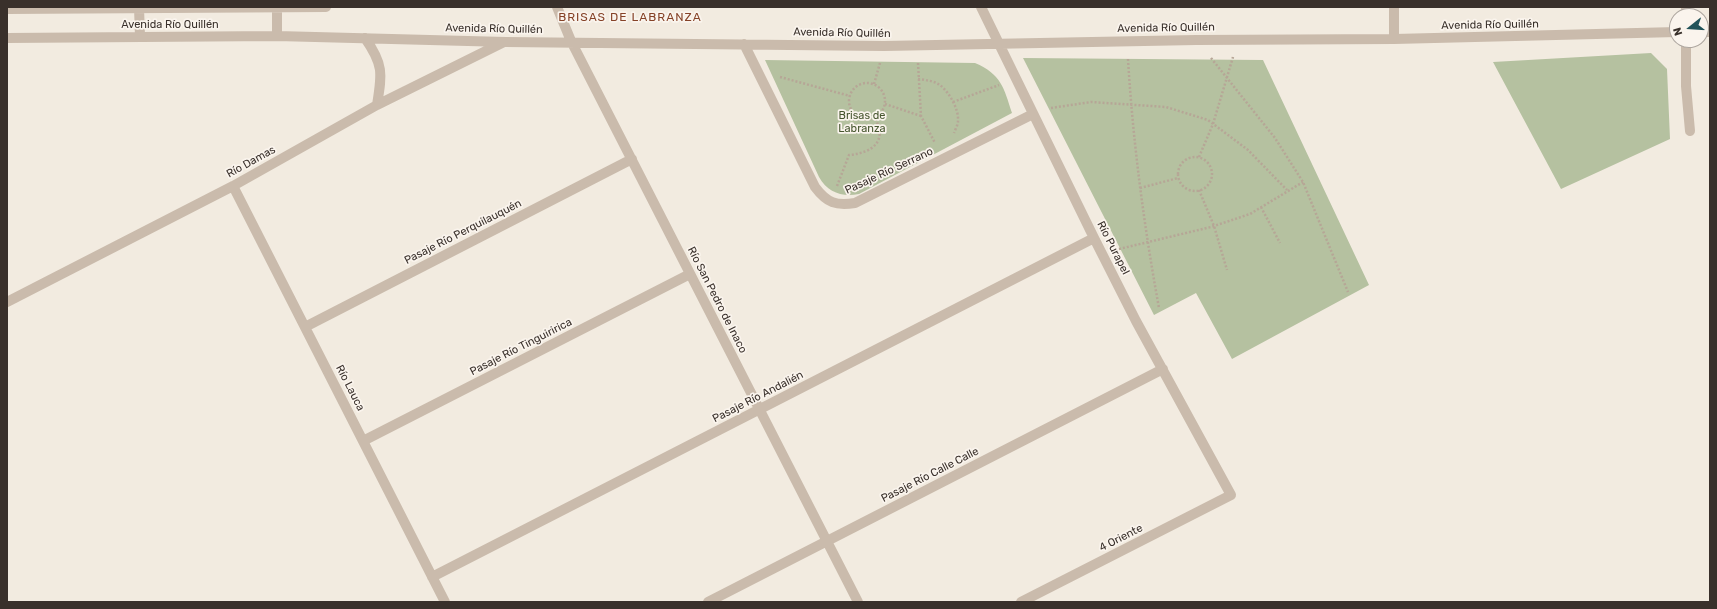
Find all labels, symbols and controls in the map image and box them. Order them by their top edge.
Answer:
north arrow [1669,8,1709,48]
district label: BRISAS DE LABRANZA [558,11,702,25]
street label: Avenida Río Quillén [121,18,219,32]
street label: Avenida Río Quillén [1441,18,1539,32]
street label: Avenida Río Quillén [1117,21,1215,35]
street label: Avenida Río Quillén [445,22,543,36]
street label: Avenida Río Quillén [793,26,891,40]
text: N [1671,26,1685,37]
park label: Brisas de Labranza [838,109,886,135]
street label: Río Damas [224,143,278,181]
street label: Pasaje Río Serrano [843,145,935,197]
street label: Pasaje Río Perquilauquén [402,197,524,267]
street label: Río Purapel [1094,219,1132,277]
street label: Río San Pedro de Inaco [684,245,750,355]
street label: Pasaje Río Tinguiririca [468,316,574,378]
street label: Río Lauca [333,363,367,413]
street label: Pasaje Río Andalién [710,368,806,426]
street label: Pasaje Río Calle Calle [879,445,981,505]
street label: 4 Oriente [1097,521,1145,555]

